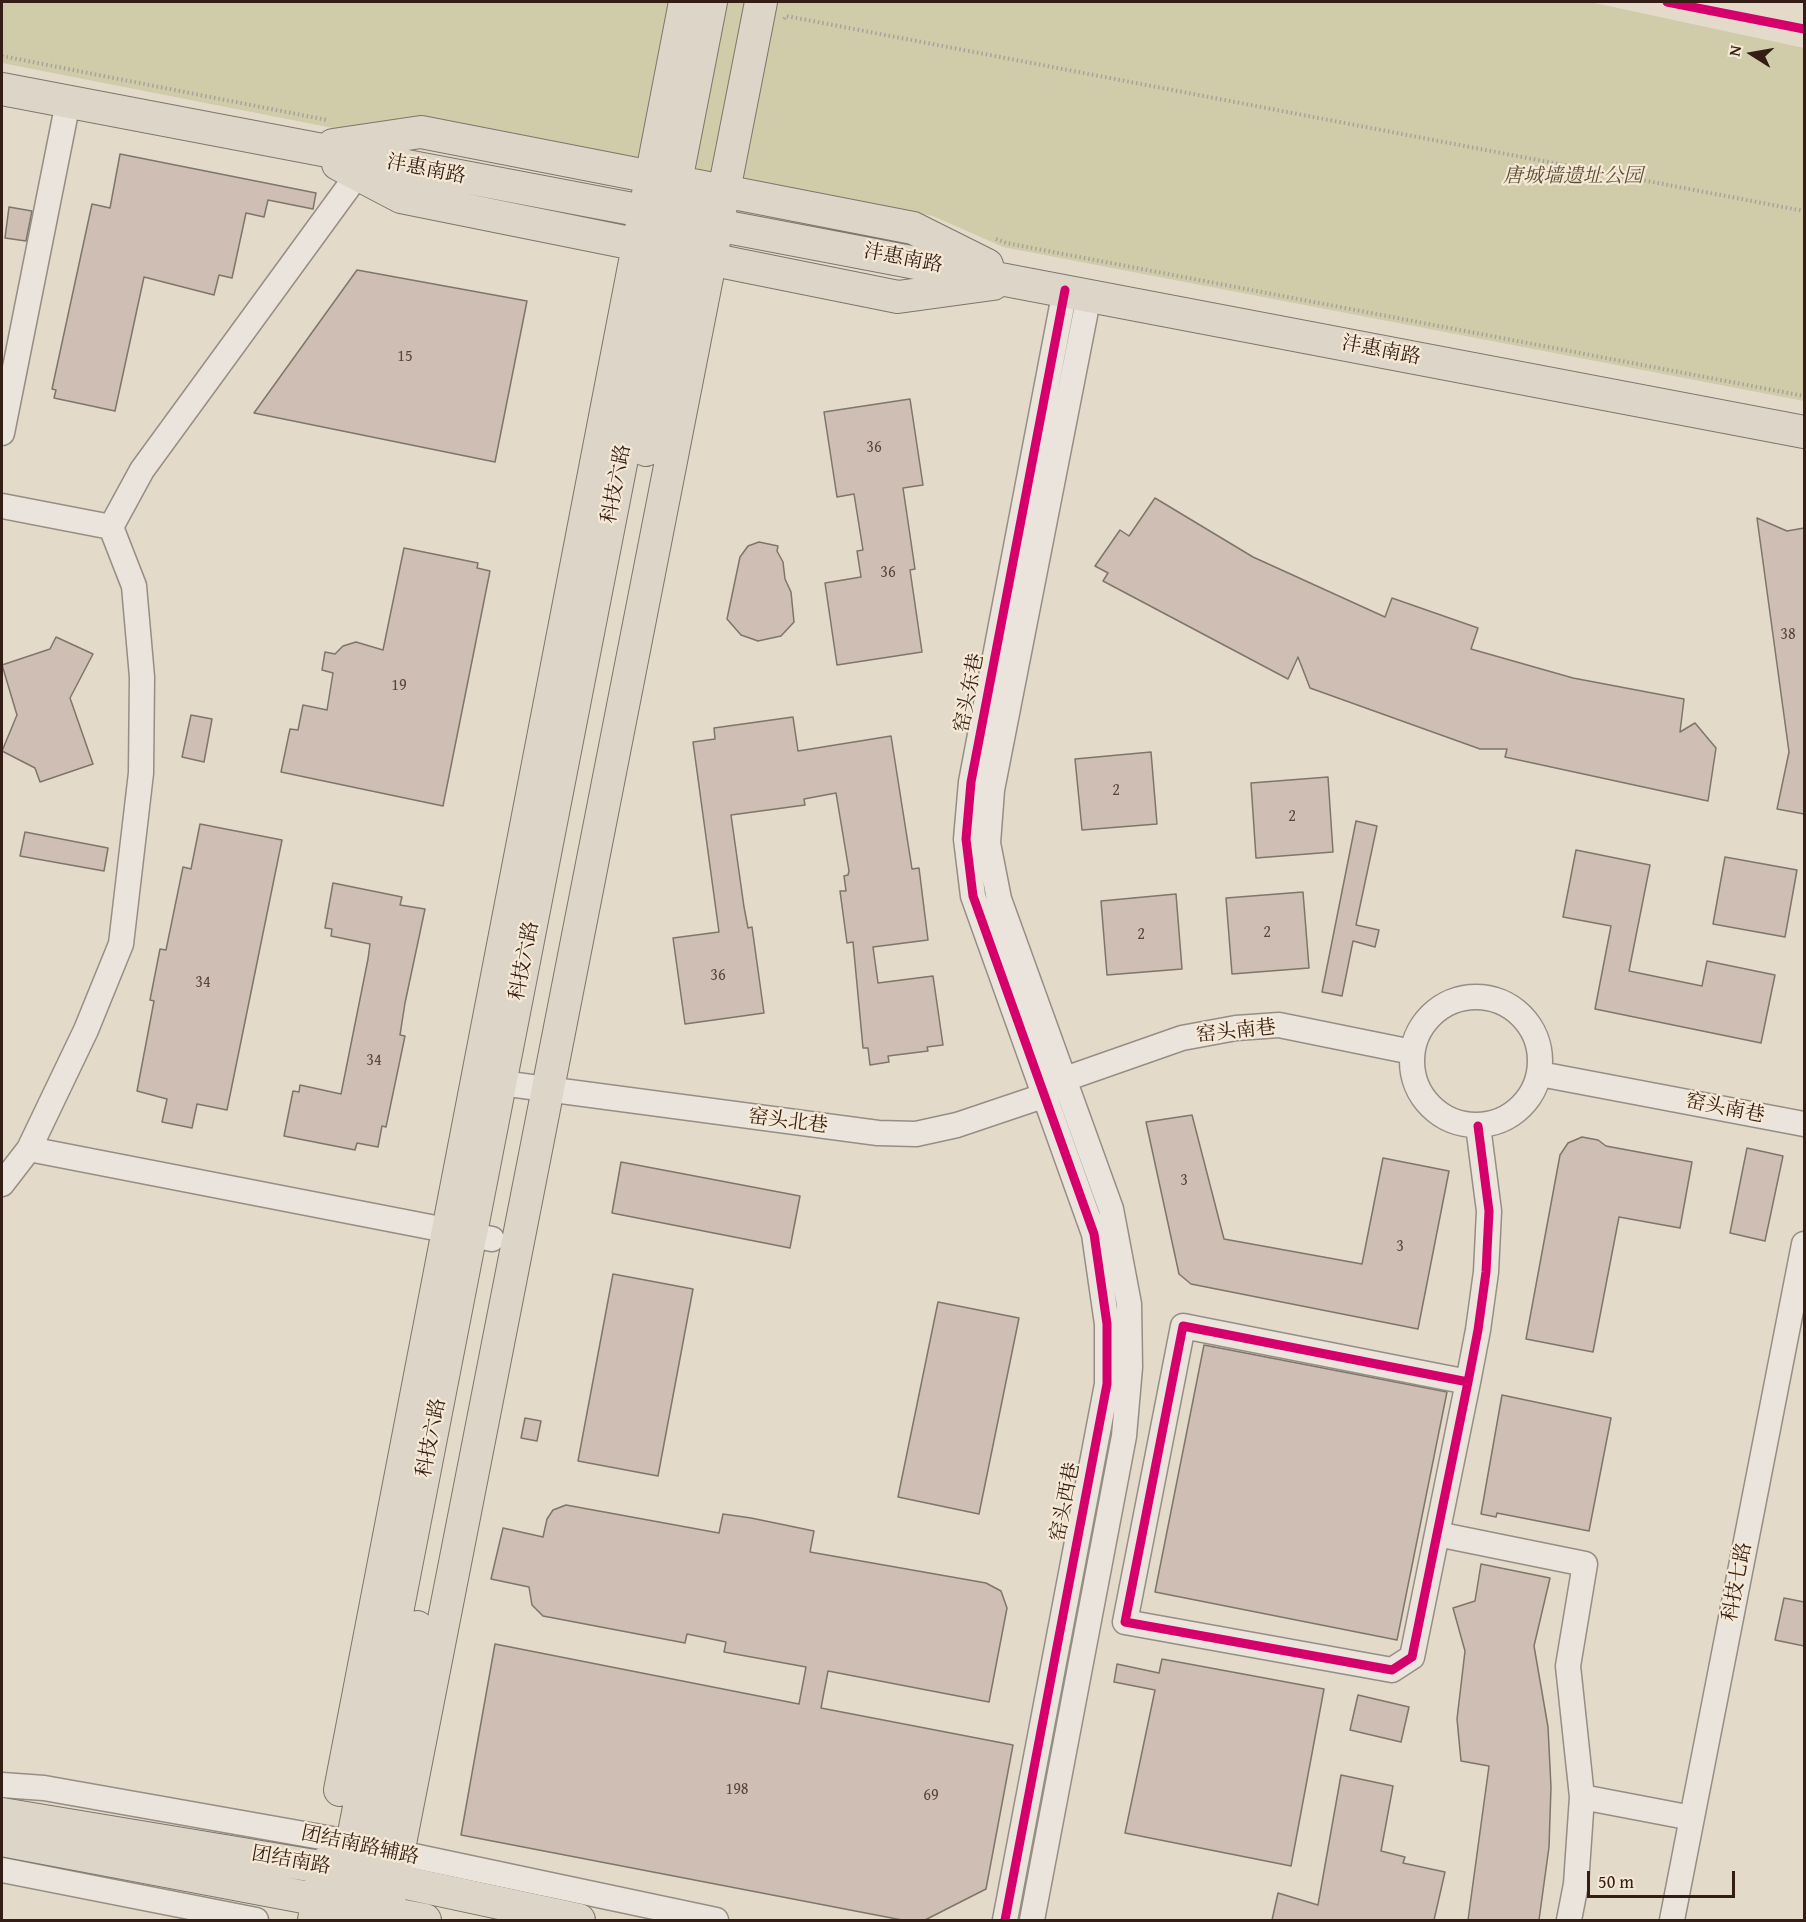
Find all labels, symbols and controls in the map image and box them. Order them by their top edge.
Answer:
north arrow [1722,24,1782,84]
text: N [1722,43,1747,58]
street label: 沣惠南路 [384,151,468,189]
park label: 唐城墙遗址公园 [1503,165,1643,189]
street label: 沣惠南路 [861,240,945,278]
street label: 沣惠南路 [1339,332,1423,370]
house number: 15 [397,347,413,367]
house number: 36 [866,438,882,458]
street label: 科技六路 [598,442,636,526]
house number: 36 [880,563,896,583]
house number: 38 [1780,625,1796,645]
street label: 窑头东巷 [951,651,989,735]
house number: 19 [391,676,407,696]
house number: 2 [1112,781,1120,801]
house number: 2 [1288,807,1296,827]
street label: 科技六路 [506,919,544,1003]
house number: 2 [1263,923,1271,943]
house number: 2 [1137,925,1145,945]
house number: 36 [710,966,726,986]
house number: 34 [195,973,211,993]
street label: 窑头南巷 [1195,1016,1277,1048]
house number: 34 [366,1051,382,1071]
street label: 窑头南巷 [1683,1090,1767,1128]
street label: 窑头北巷 [747,1105,829,1139]
house number: 3 [1180,1171,1188,1191]
house number: 3 [1396,1237,1404,1257]
street label: 科技六路 [413,1396,451,1480]
street label: 窑头西巷 [1047,1460,1085,1544]
street label: 科技七路 [1719,1540,1757,1624]
house number: 198 [725,1780,749,1800]
house number: 69 [923,1786,939,1806]
street label: 团结南路辅路 [299,1822,421,1870]
street label: 团结南路 [250,1842,332,1880]
scale bar [1590,1859,1738,1897]
text: 50 m [1598,1868,1634,1895]

